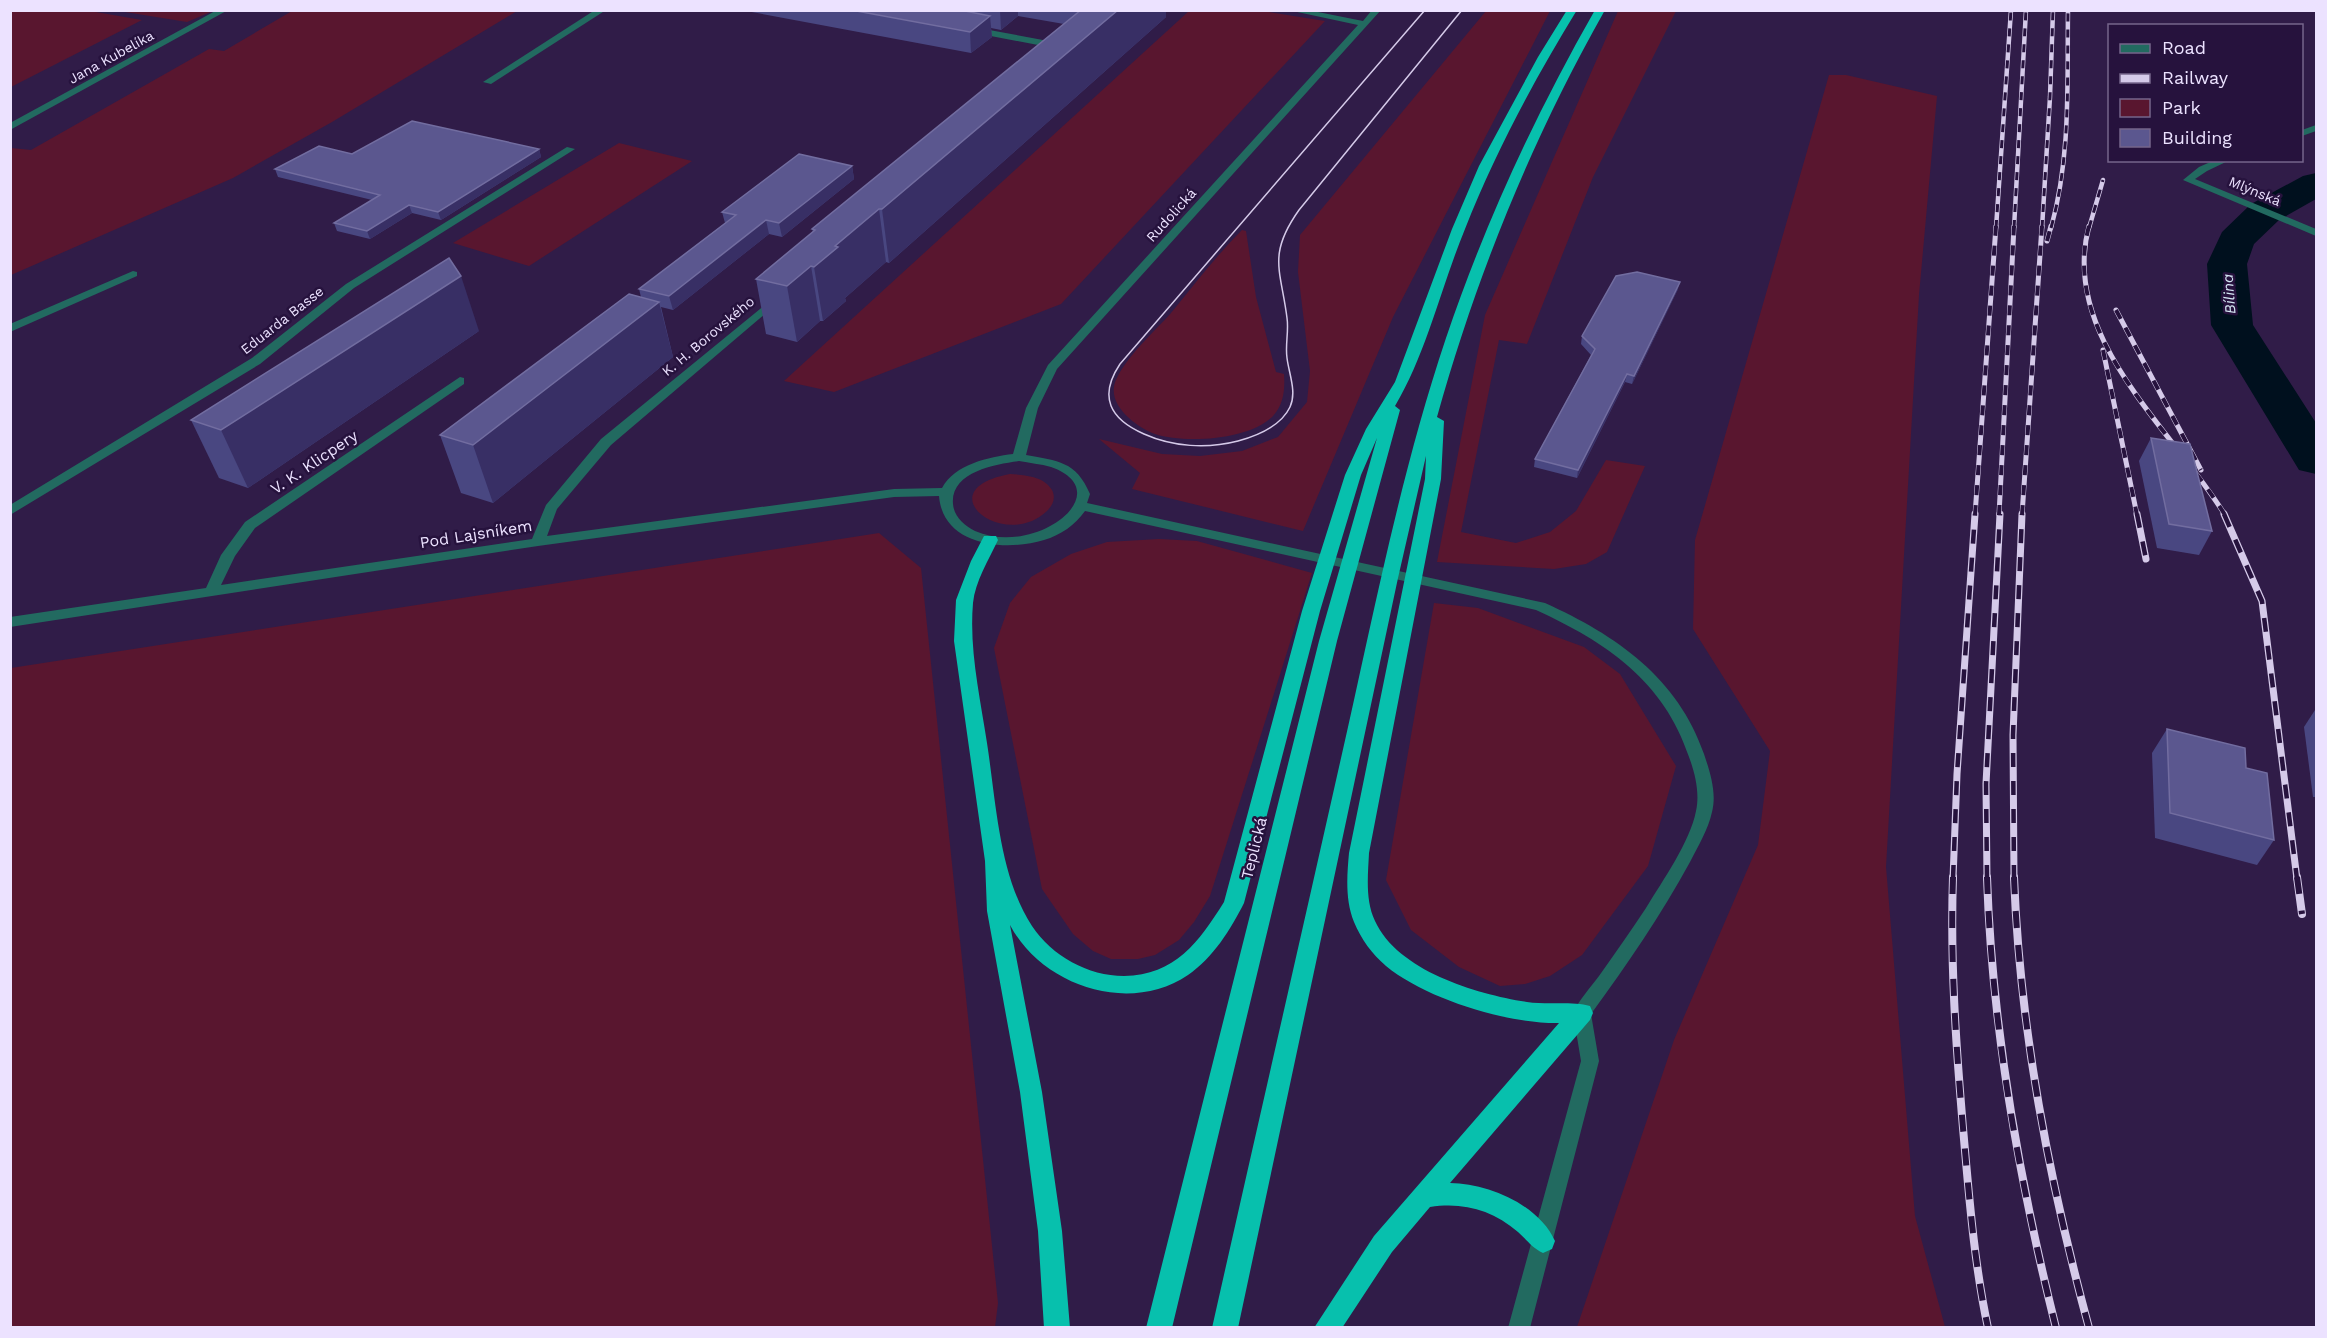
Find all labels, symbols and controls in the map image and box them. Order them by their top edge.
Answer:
legend [2108,24,2303,162]
street label: Jana Kubelíka [66,27,156,87]
text: Road [2162,37,2206,58]
text: Railway [2162,67,2229,88]
text: Park [2162,97,2201,118]
text: Building [2162,127,2232,148]
street label: Mlýnská [2227,173,2283,209]
street label: Rudolická [1143,185,1199,245]
water label: Bílina [2219,273,2239,315]
street label: Eduarda Basse [237,283,327,357]
street label: K. H. Borovského [659,293,757,379]
street label: V. K. Klicpery [267,425,362,498]
street label: Pod Lajsníkem [418,516,534,552]
street label: Teplická [1237,815,1271,881]

